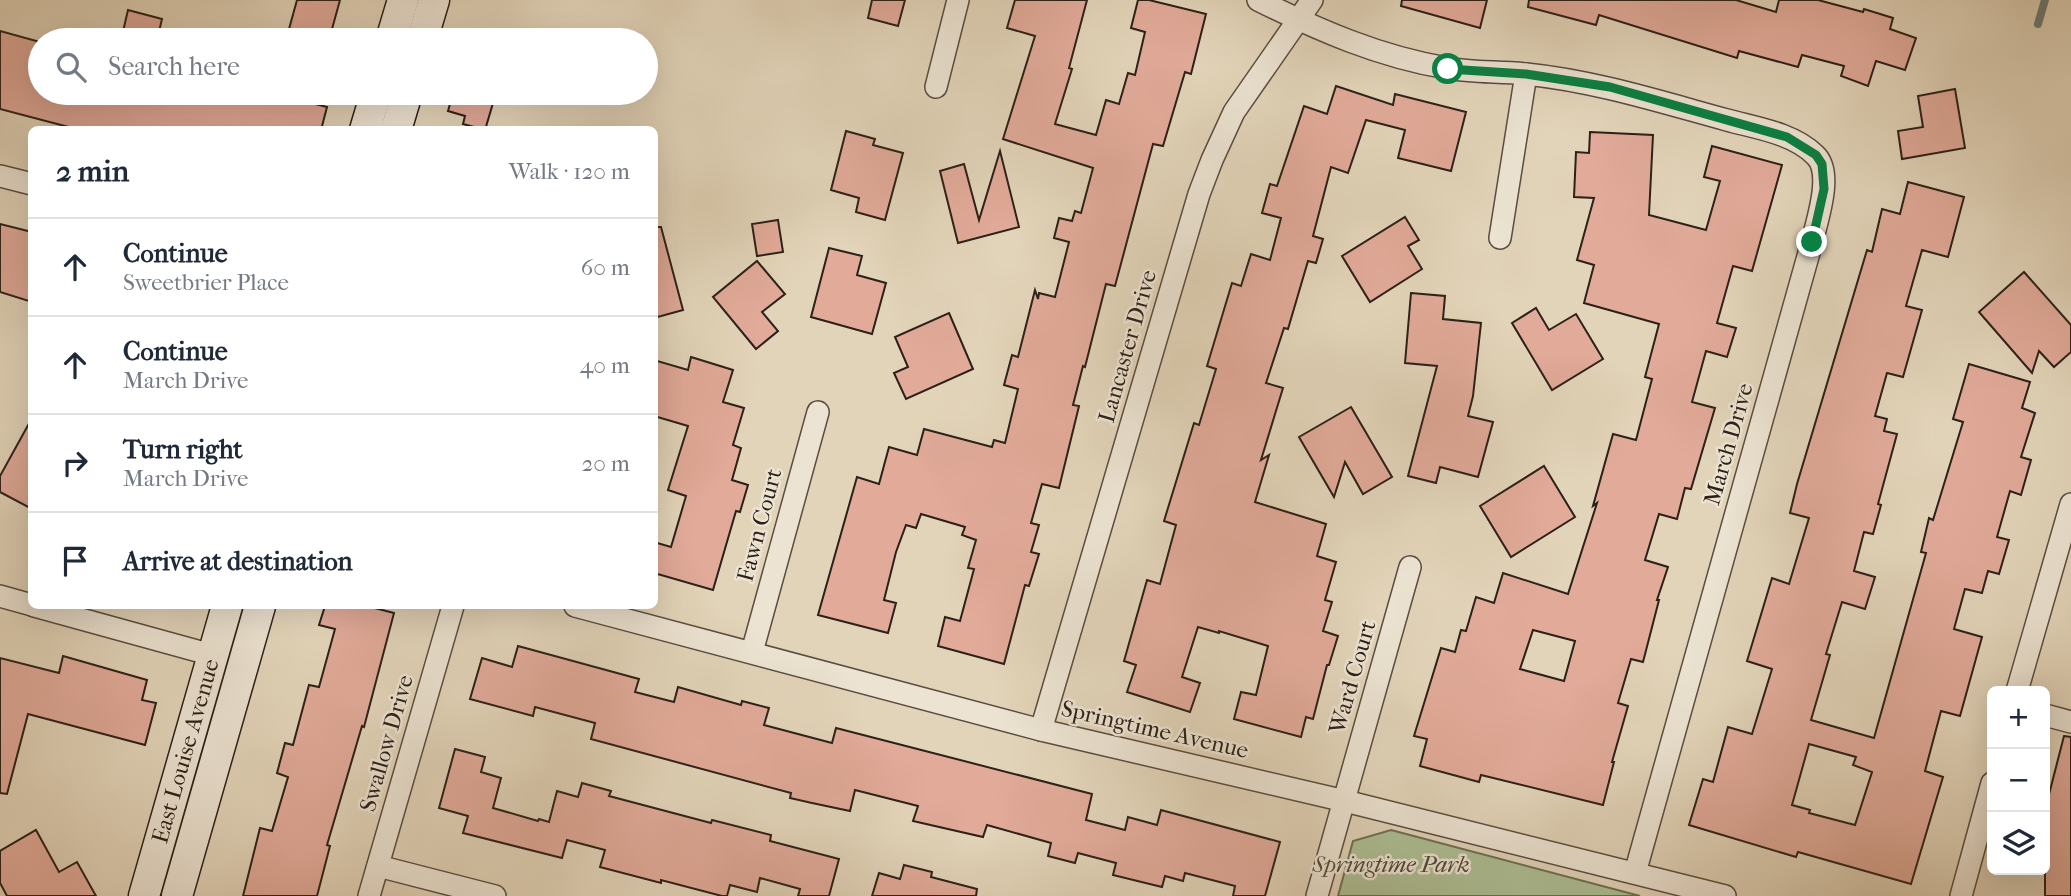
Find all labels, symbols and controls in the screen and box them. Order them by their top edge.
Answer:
search box [28,28,658,105]
icon: search [52,48,90,86]
text: Search here [108,51,240,82]
route start [1432,53,1463,84]
text: 2 min [56,154,129,189]
text: Walk · 120 m [509,158,630,185]
route end [1796,226,1827,257]
text: Continue [123,238,228,269]
icon: ahead [56,248,94,286]
text: 60 m [581,254,630,281]
street label: Lancaster Drive [1093,267,1162,426]
text: Sweetbrier Place [123,269,289,296]
text: Continue [123,336,228,367]
icon: ahead [56,346,94,384]
text: 40 m [580,352,630,379]
text: March Drive [123,367,248,394]
street label: March Drive [1698,380,1759,508]
text: Turn right [123,434,243,465]
icon: right [56,444,94,482]
text: 20 m [581,450,630,477]
text: March Drive [123,465,248,492]
street label: Fawn Court [731,466,788,585]
icon: arrive [56,542,94,580]
text: Arrive at destination [123,546,353,577]
street label: Ward Court [1323,617,1382,738]
street label: East Louise Avenue [146,656,225,846]
street label: Swallow Drive [354,672,419,815]
map controls [1987,686,2050,875]
button: + [1987,686,2050,749]
street label: Springtime Avenue [1059,695,1251,764]
button: − [1987,749,2050,812]
button: layers [1987,812,2050,875]
park label: Springtime Park [1311,851,1470,878]

